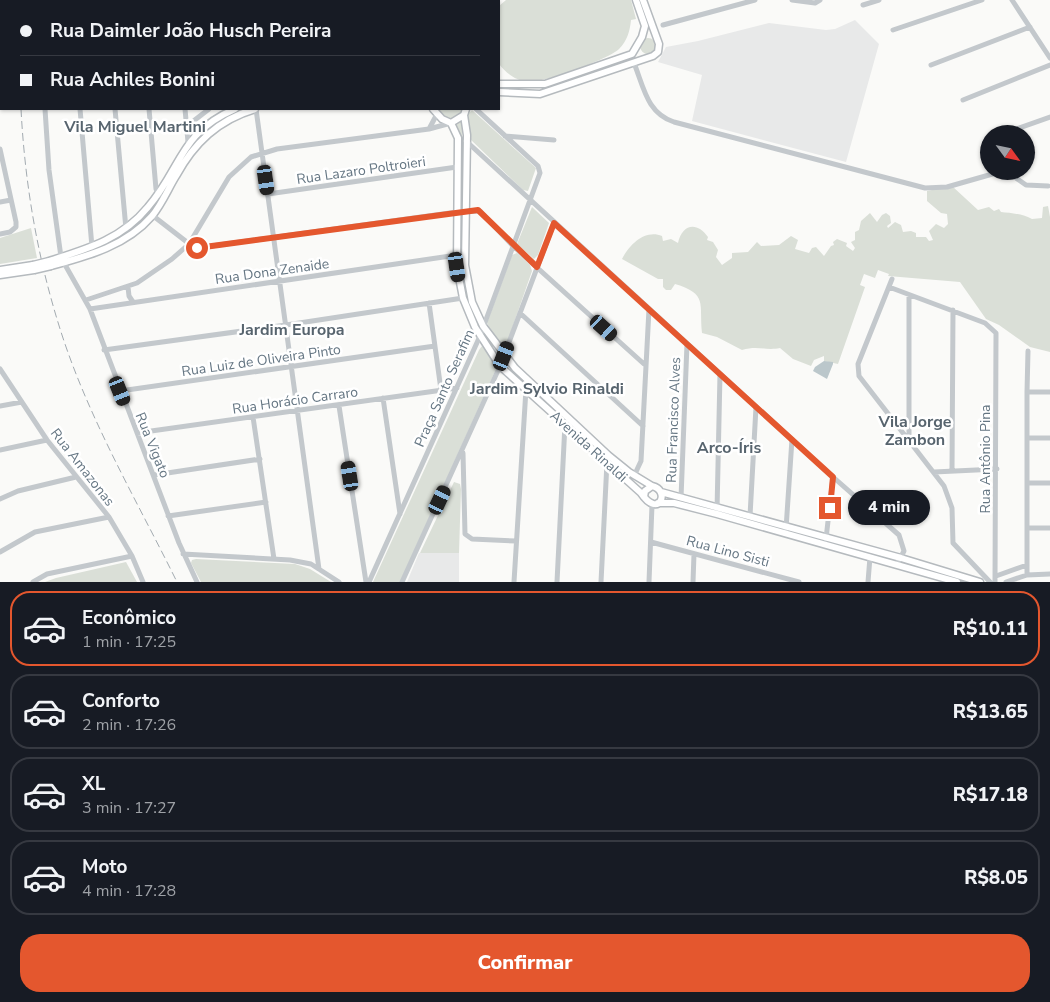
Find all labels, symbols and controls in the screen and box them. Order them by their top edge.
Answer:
text: Rua Daimler João Husch Pereira [50,18,332,44]
text: Rua Achiles Bonini [50,67,215,93]
district label: Vila Miguel Martini [63,116,206,138]
north arrow [980,125,1035,180]
map controls [980,125,1035,180]
street label: Rua Lazaro Poltroieri [295,152,427,189]
car [256,164,275,196]
route start [186,237,208,259]
car [447,251,466,283]
street label: Rua Dona Zenaide [214,254,330,289]
car [587,312,620,344]
district label: Jardim Europa [238,319,345,341]
street label: Praça Santo Serafim [410,326,479,450]
car [491,339,516,373]
street label: Rua Luiz de Oliveira Pinto [180,340,342,381]
street label: Rua Francisco Alves [662,357,685,483]
car [107,374,132,408]
district label: Jardim Sylvio Rinaldi [469,378,624,400]
street label: Rua Horácio Carraro [231,382,359,419]
street label: Rua Antônio Pina [976,404,995,514]
street label: Avenida Rinaldi [546,406,632,486]
street label: Rua Vigato [131,409,174,481]
district label: Vila Jorge Zambon [877,411,952,451]
street label: Rua Amazonas [46,424,119,510]
district label: Arco-Íris [697,437,761,459]
car [340,460,359,492]
car [426,483,453,517]
callout: 4 min [848,490,930,526]
text: 4 min [868,496,910,518]
route end [819,497,841,519]
street label: Rua Lino Sisti [684,531,771,572]
text: Econômico [82,605,176,631]
icon: car [22,606,67,651]
text: R$10.11 [953,616,1028,642]
text: 1 min · 17:25 [82,631,176,653]
text: Conforto [82,688,160,714]
icon: car [22,689,67,734]
text: R$13.65 [953,699,1028,725]
text: 2 min · 17:26 [82,714,176,736]
text: XL [82,771,105,797]
icon: car [22,772,67,817]
text: R$17.18 [953,782,1028,808]
text: 3 min · 17:27 [82,797,176,819]
text: Moto [82,854,128,880]
icon: car [22,855,67,900]
text: R$8.05 [964,865,1028,891]
text: 4 min · 17:28 [82,880,176,902]
button: Confirmar [20,934,1030,992]

